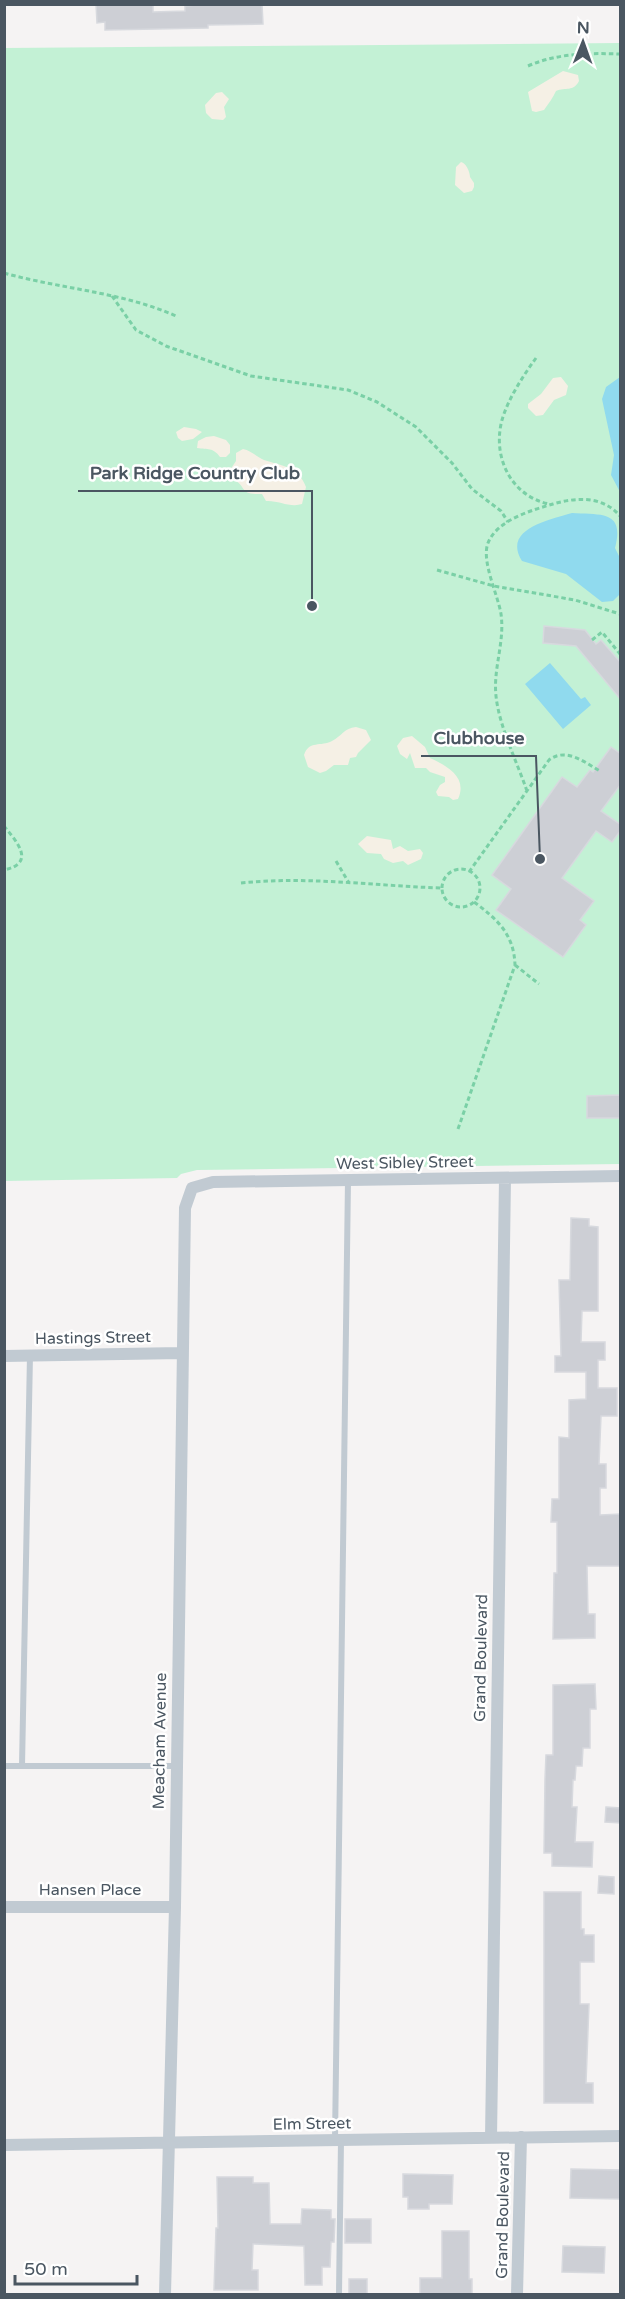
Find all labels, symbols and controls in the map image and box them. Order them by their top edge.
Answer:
north arrow [553,12,613,72]
text: N [577,18,590,38]
callout: Park Ridge Country Club [78,455,312,491]
text: Park Ridge Country Club [90,462,300,484]
callout: Clubhouse [421,720,536,756]
text: Clubhouse [433,727,525,749]
street label: West Sibley Street [336,1152,474,1174]
street label: Hastings Street [35,1327,151,1349]
street label: Grand Boulevard [470,1594,492,1722]
street label: Meacham Avenue [149,1673,171,1809]
street label: Hansen Place [39,1880,141,1900]
street label: Elm Street [272,2113,352,2135]
street label: Grand Boulevard [492,2151,514,2279]
scale bar [15,2248,136,2286]
text: 50 m [24,2258,68,2280]

